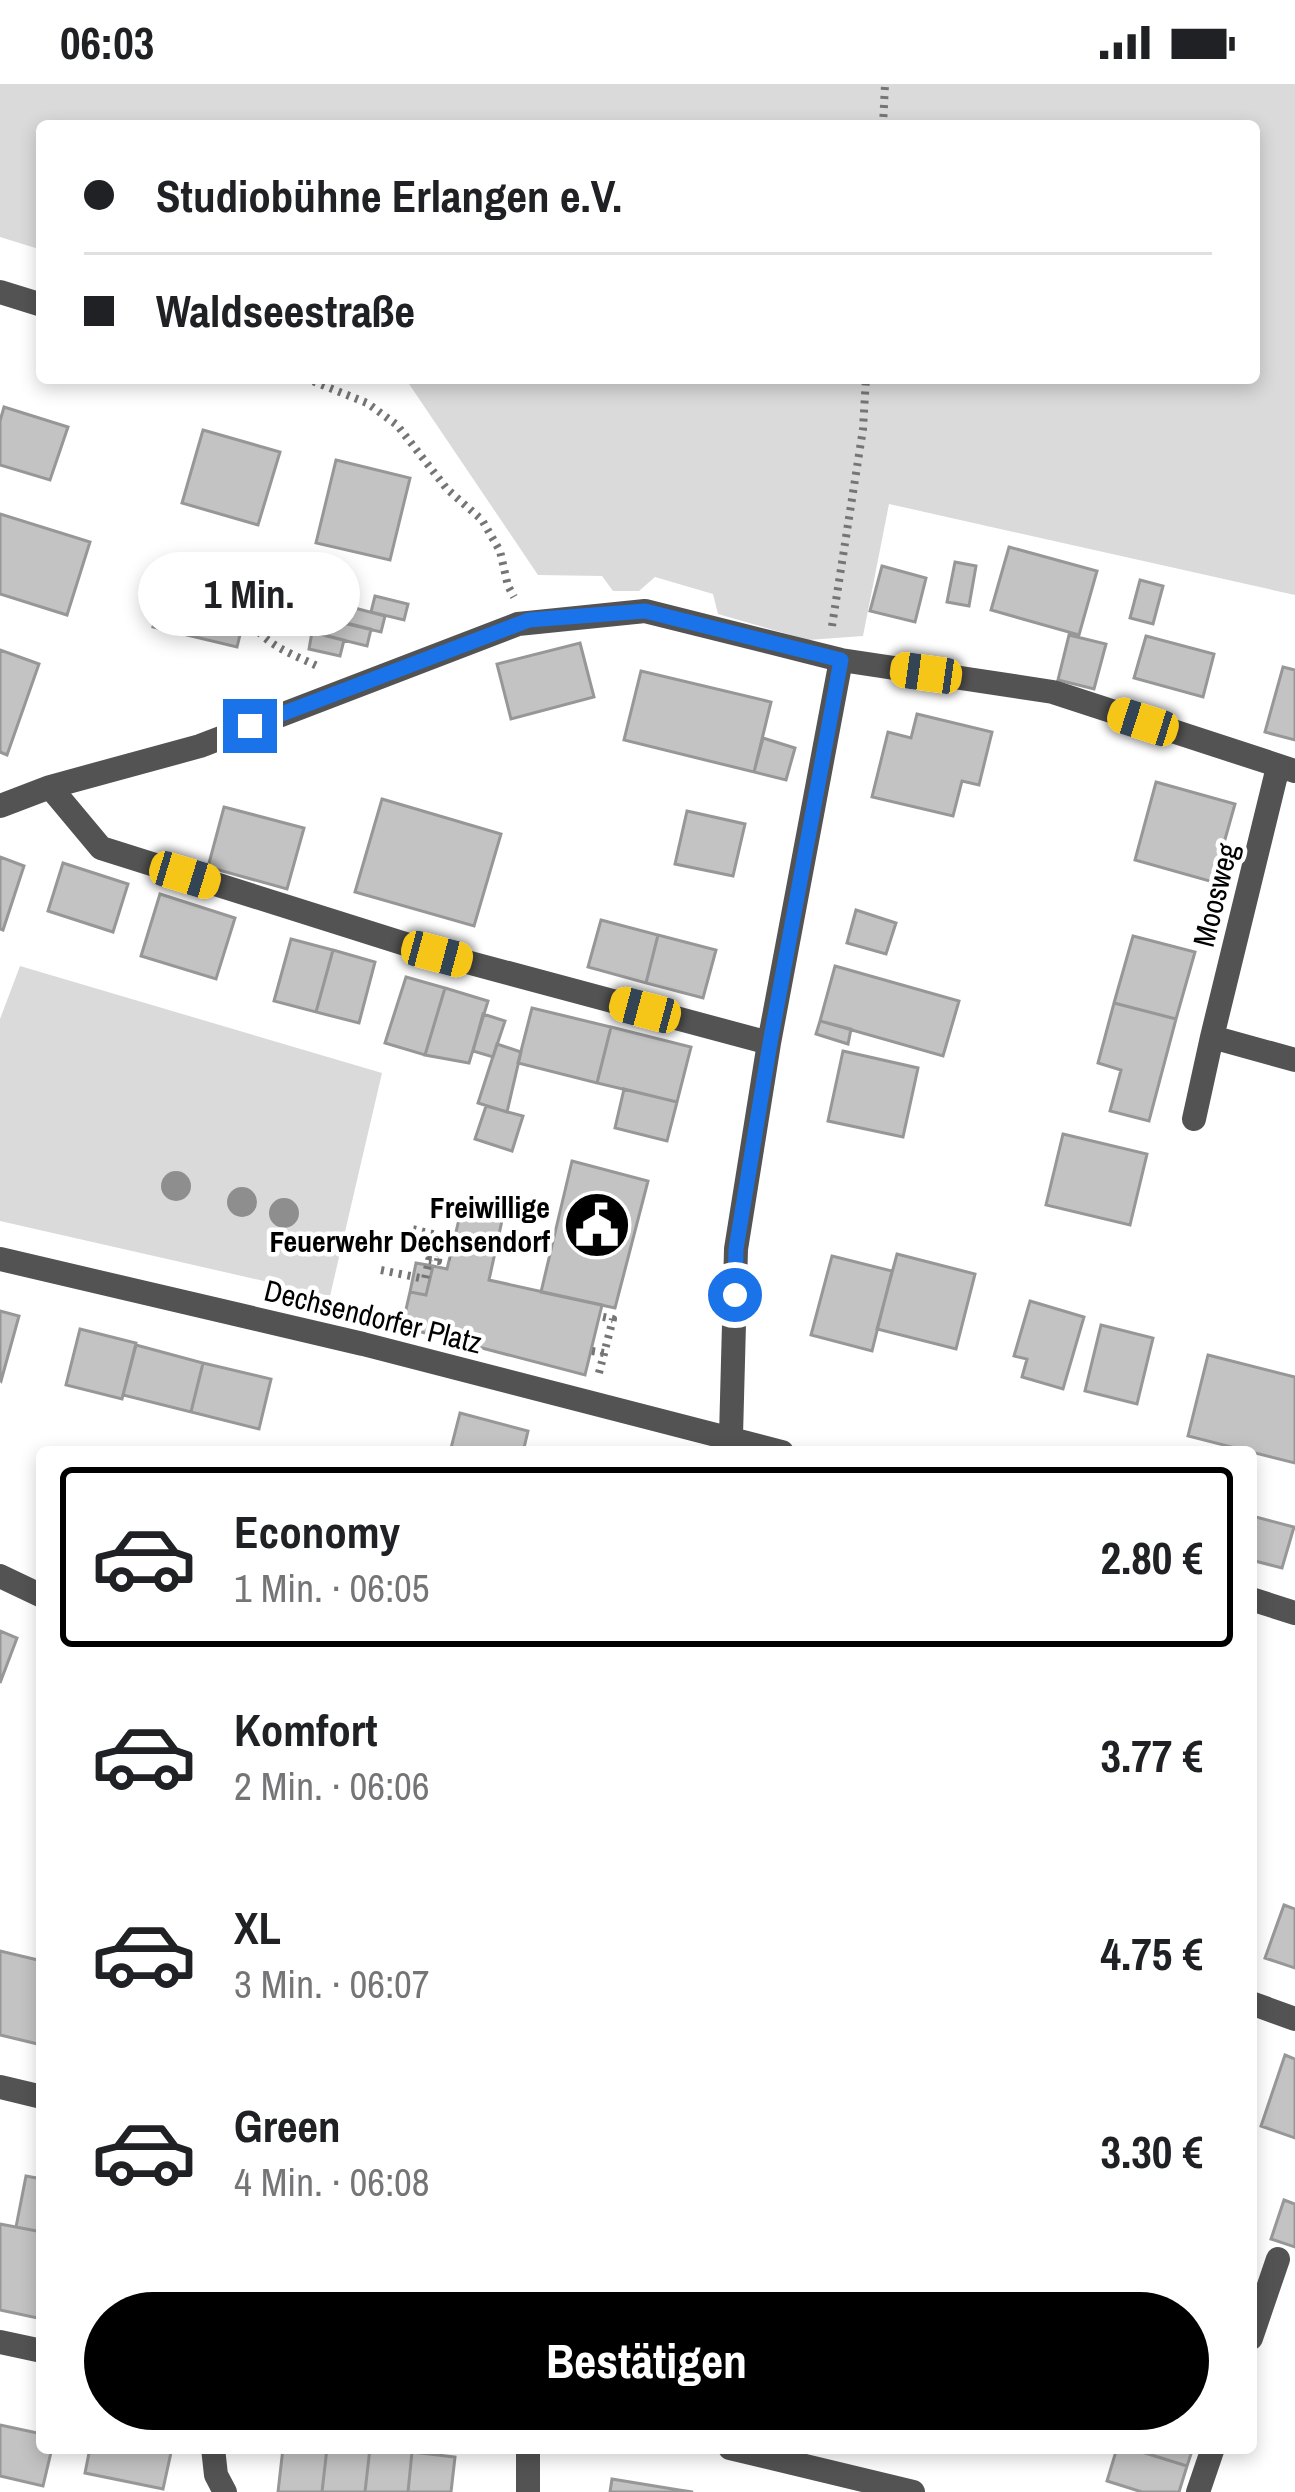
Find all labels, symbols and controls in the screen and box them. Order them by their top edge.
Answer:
text: 06:03 [60,12,154,73]
text: Studiobühne Erlangen e.V. [156,165,622,226]
text: Waldseestraße [156,280,415,341]
callout: 1 Min. [139,552,361,636]
text: 1 Min. [204,568,294,620]
car [888,650,964,696]
car [1103,694,1183,750]
route end [223,699,277,753]
street label: Moosweg [1183,839,1247,951]
car [145,847,225,903]
car [398,927,476,981]
car [606,983,684,1037]
place label: Freiwillige Feuerwehr Dechsendorf [270,1187,551,1261]
public building icon: Freiwillige Feuerwehr Dechsendorf [562,1190,632,1260]
route start [708,1268,762,1322]
street label: Dechsendorfer Platz [260,1270,486,1362]
text: Economy [234,1501,400,1562]
icon: car [90,1503,198,1611]
text: 2.80 € [1100,1527,1203,1588]
text: 1 Min. · 06:05 [234,1562,430,1614]
text: Komfort [234,1699,377,1760]
icon: car [90,1701,198,1809]
text: 3.77 € [1100,1725,1203,1786]
text: 2 Min. · 06:06 [234,1760,430,1812]
text: XL [234,1897,281,1958]
icon: car [90,1899,198,2007]
text: 4.75 € [1100,1923,1203,1984]
text: 3 Min. · 06:07 [234,1958,430,2010]
text: Green [234,2095,341,2156]
icon: car [90,2097,198,2205]
text: 3.30 € [1100,2121,1203,2182]
text: 4 Min. · 06:08 [234,2156,430,2208]
button: Bestätigen [84,2292,1209,2430]

